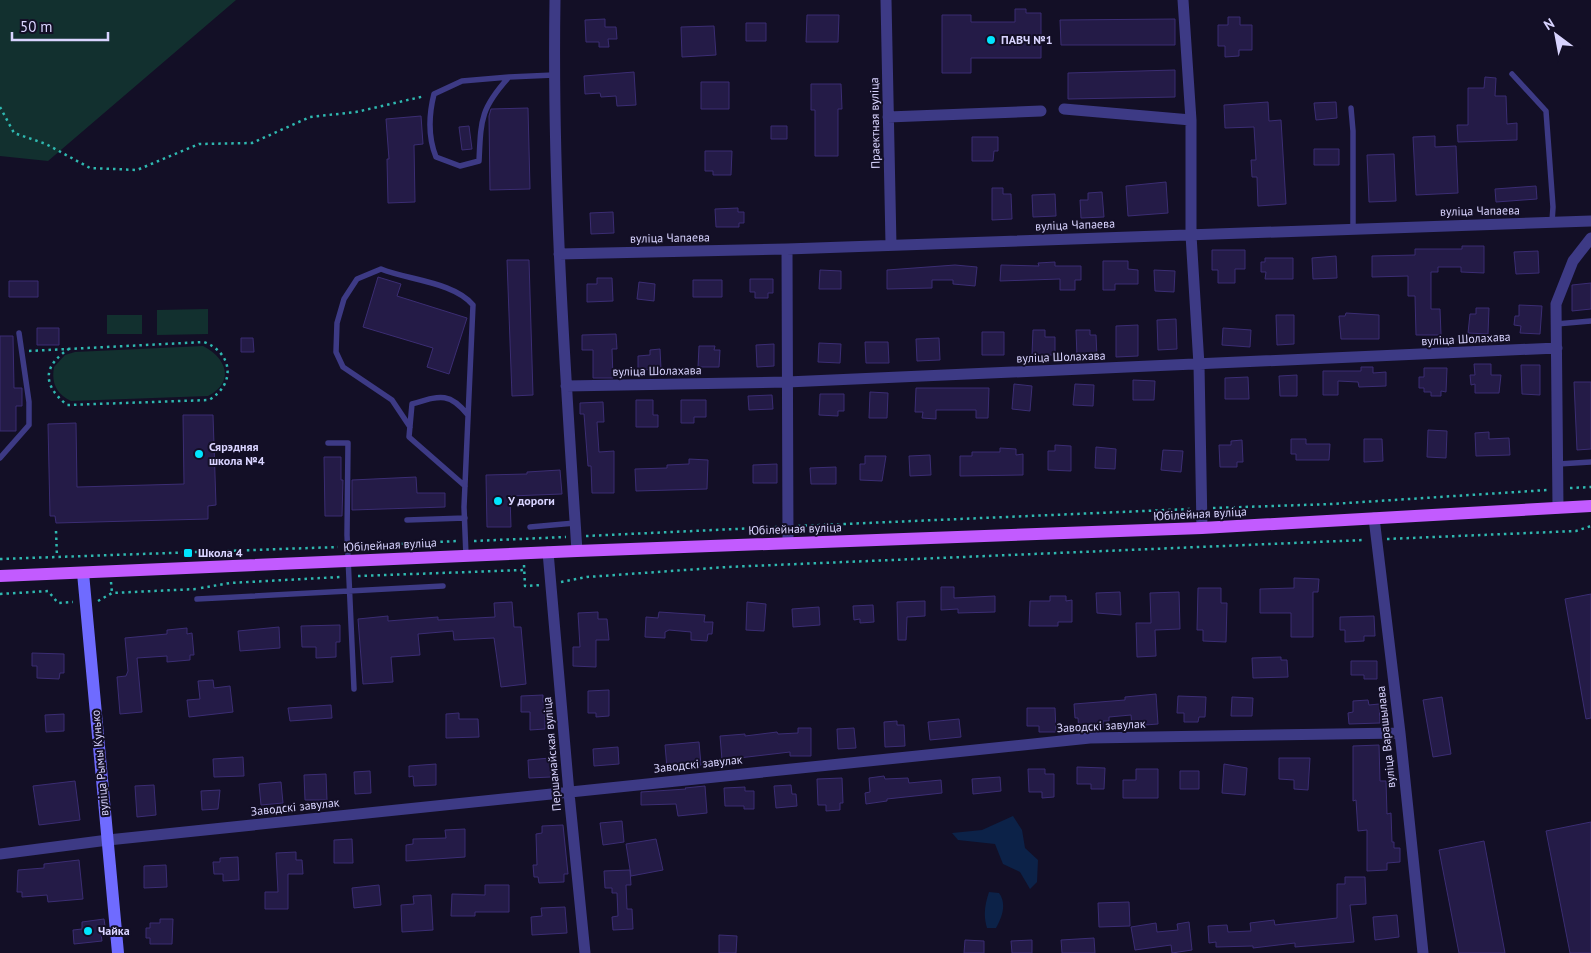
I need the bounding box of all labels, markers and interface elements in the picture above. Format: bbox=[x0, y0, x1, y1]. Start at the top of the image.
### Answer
scale bar bbox=[12, 10, 109, 42]
north arrow bbox=[1531, 10, 1581, 60]
text: N bbox=[1540, 14, 1558, 34]
text: 50 m bbox=[20, 17, 53, 36]
place label: ПАВЧ №1 bbox=[1001, 32, 1052, 47]
marker: ПАВЧ №1 bbox=[985, 34, 997, 46]
street label: Праектная вуліца bbox=[866, 77, 883, 169]
street label: вуліца Чапаева bbox=[1440, 202, 1520, 219]
street label: вуліца Чапаева bbox=[1035, 216, 1115, 233]
street label: вуліца Чапаева bbox=[630, 229, 710, 246]
street label: вуліца Шолахава bbox=[1421, 329, 1511, 348]
street label: вуліца Шолахава bbox=[1016, 347, 1106, 366]
street label: вуліца Шолахава bbox=[612, 362, 702, 379]
place label: Сярэдняя школа №4 bbox=[209, 439, 265, 468]
marker: Сярэдняя школа №4 bbox=[193, 448, 205, 460]
place label: У дороги bbox=[507, 493, 555, 508]
marker: У дороги bbox=[492, 495, 504, 507]
street label: Юбілейная вуліца bbox=[1153, 504, 1247, 523]
street label: Юбілейная вуліца bbox=[748, 519, 842, 538]
street label: Юбілейная вуліца bbox=[343, 535, 437, 554]
place label: Школа 4 bbox=[198, 545, 243, 560]
marker: Школа 4 bbox=[182, 547, 194, 559]
street label: вуліца Варашылава bbox=[1373, 685, 1398, 789]
street label: Першамайская вуліца bbox=[539, 696, 564, 812]
street label: вуліца Рымы Кунько bbox=[87, 709, 112, 817]
street label: Заводскі завулак bbox=[1056, 716, 1146, 735]
street label: Заводскі завулак bbox=[653, 751, 743, 776]
street label: Заводскі завулак bbox=[250, 794, 340, 819]
place label: Чайка bbox=[98, 923, 130, 938]
marker: Чайка bbox=[82, 925, 94, 937]

